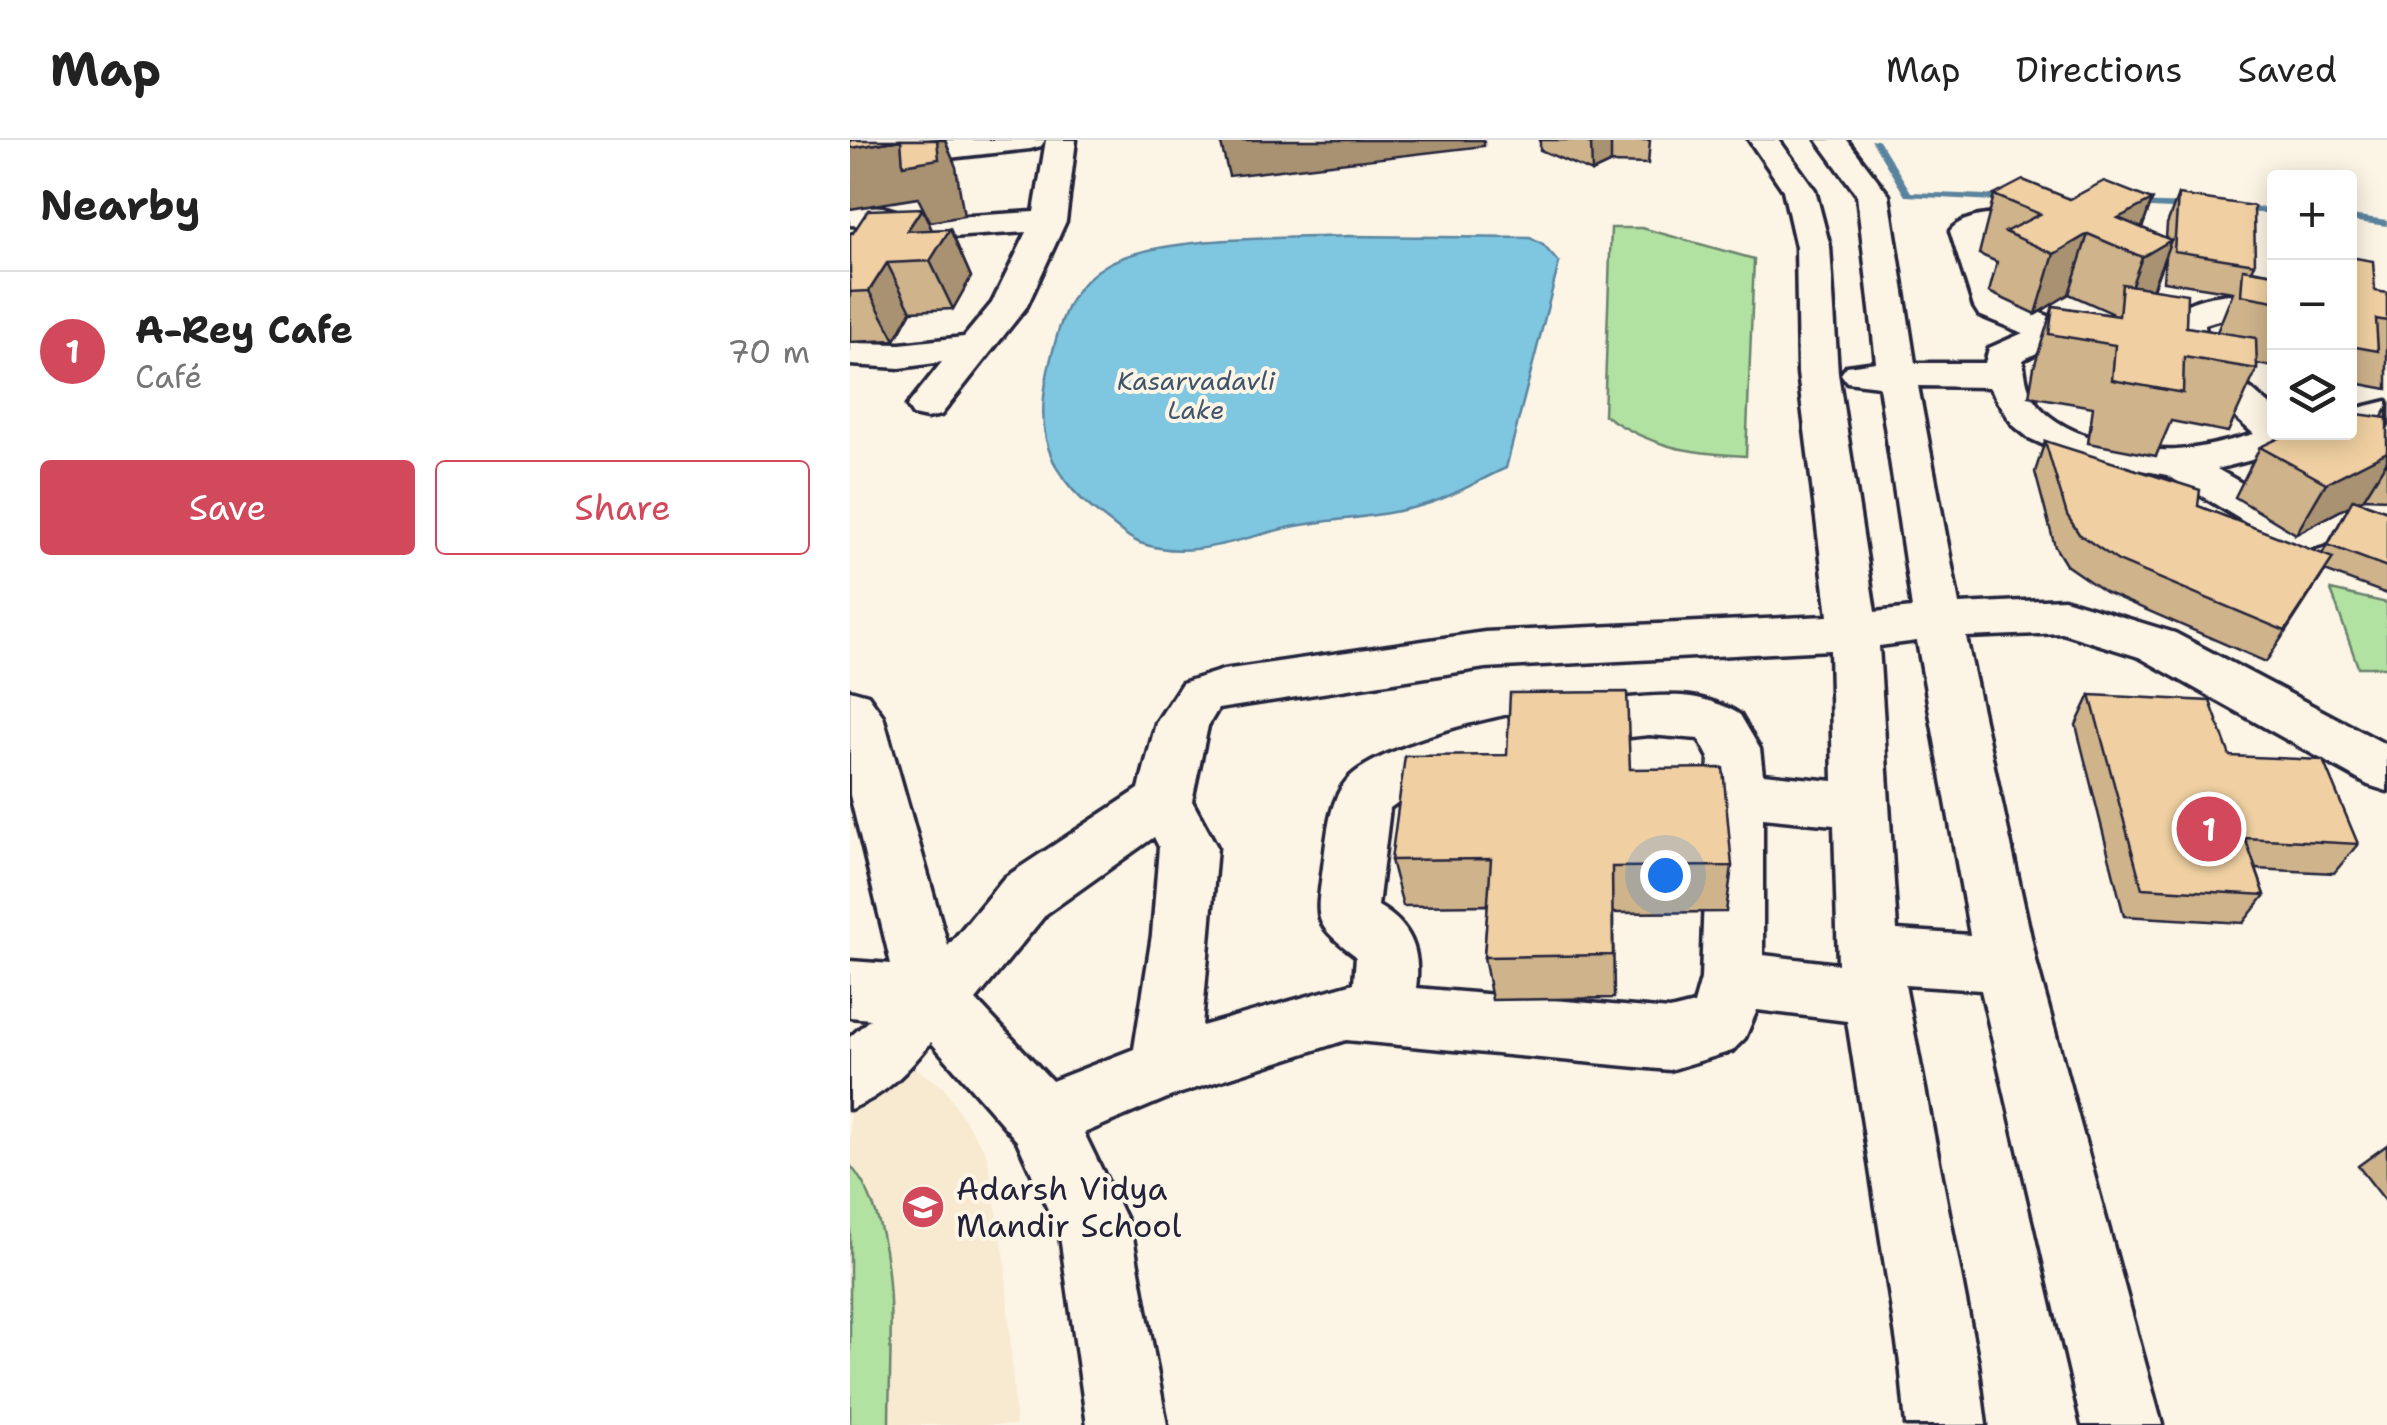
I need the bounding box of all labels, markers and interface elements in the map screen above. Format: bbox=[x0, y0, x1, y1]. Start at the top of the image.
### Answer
text: Map bbox=[50, 37, 161, 101]
text: Map bbox=[1886, 46, 1961, 93]
text: Directions bbox=[2016, 46, 2183, 93]
text: Saved bbox=[2238, 46, 2337, 93]
map controls bbox=[2267, 170, 2357, 440]
button: + bbox=[2267, 170, 2357, 260]
text: Nearby bbox=[40, 177, 200, 233]
button: − bbox=[2267, 260, 2357, 350]
text: A-Rey Cafe bbox=[135, 304, 353, 355]
text: 1 bbox=[65, 330, 80, 373]
text: 70 m bbox=[727, 330, 810, 373]
button: layers bbox=[2267, 350, 2357, 440]
text: Café bbox=[135, 355, 202, 398]
water label: Kasarvadavli Lake bbox=[1117, 364, 1276, 427]
button: Save bbox=[40, 460, 415, 555]
button: Share bbox=[435, 460, 810, 555]
pin: 1 bbox=[2176, 792, 2242, 866]
your location bbox=[1640, 850, 1691, 901]
place label: Adarsh Vidya Mandir School bbox=[956, 1167, 1182, 1247]
school or university icon: Adarsh Vidya Mandir School bbox=[900, 1184, 946, 1230]

